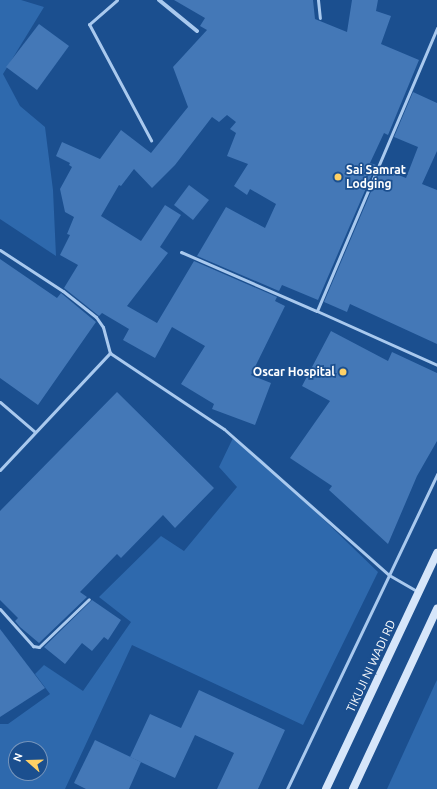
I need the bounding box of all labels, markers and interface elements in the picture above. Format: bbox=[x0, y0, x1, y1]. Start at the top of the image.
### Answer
place label: Sai Samrat Lodging bbox=[346, 163, 406, 191]
marker: Sai Samrat Lodging bbox=[333, 172, 343, 182]
place label: Oscar Hospital bbox=[253, 365, 335, 379]
marker: Oscar Hospital bbox=[338, 367, 348, 377]
street label: TIKUJI NI WADI RD bbox=[343, 617, 399, 715]
north arrow bbox=[8, 741, 48, 781]
text: N bbox=[11, 751, 25, 763]

